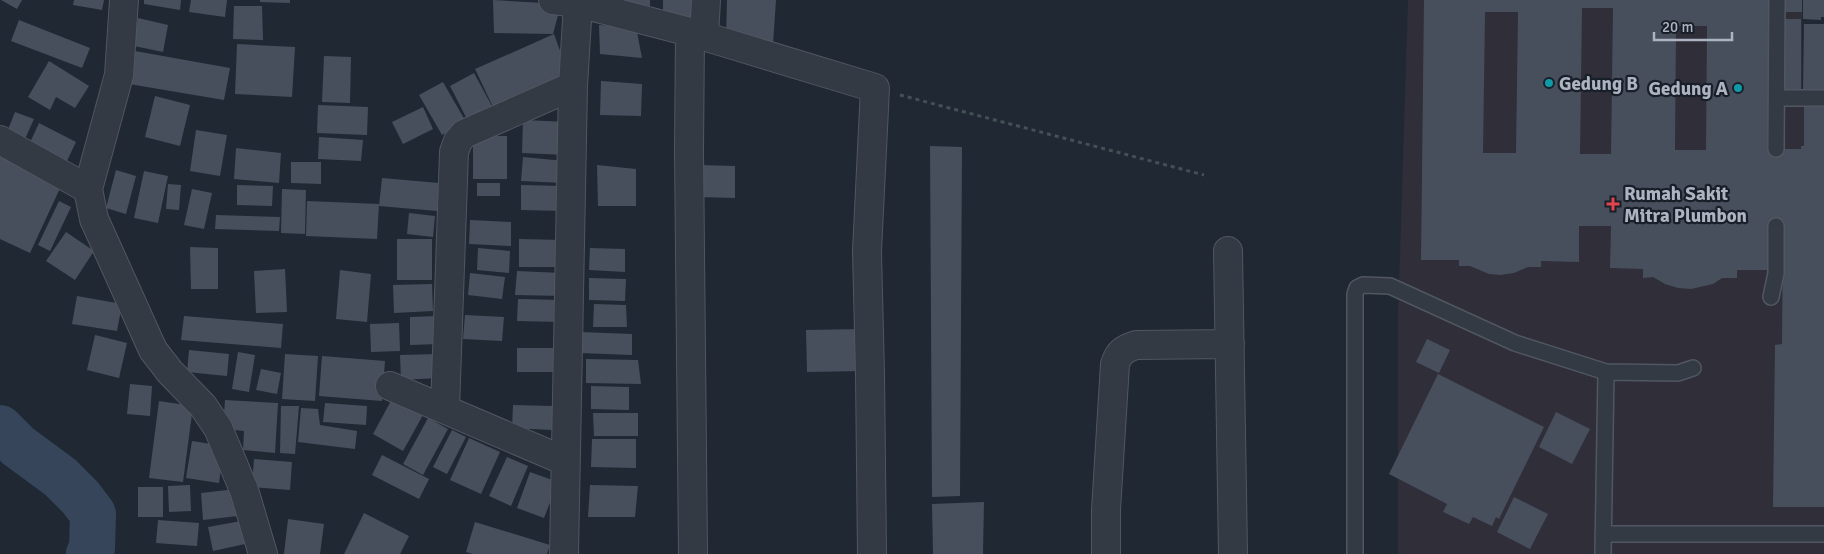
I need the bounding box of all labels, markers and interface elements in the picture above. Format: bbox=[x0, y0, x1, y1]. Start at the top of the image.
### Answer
scale bar bbox=[1654, 10, 1732, 42]
text: 20 m bbox=[1662, 18, 1693, 36]
place label: Gedung B bbox=[1559, 72, 1638, 96]
marker: Gedung B bbox=[1543, 77, 1555, 89]
place label: Gedung A bbox=[1649, 77, 1728, 101]
marker: Gedung A bbox=[1732, 82, 1744, 94]
place label: Rumah Sakit Mitra Plumbon bbox=[1624, 182, 1747, 228]
marker: Rumah Sakit Mitra Plumbon bbox=[1606, 197, 1620, 211]

